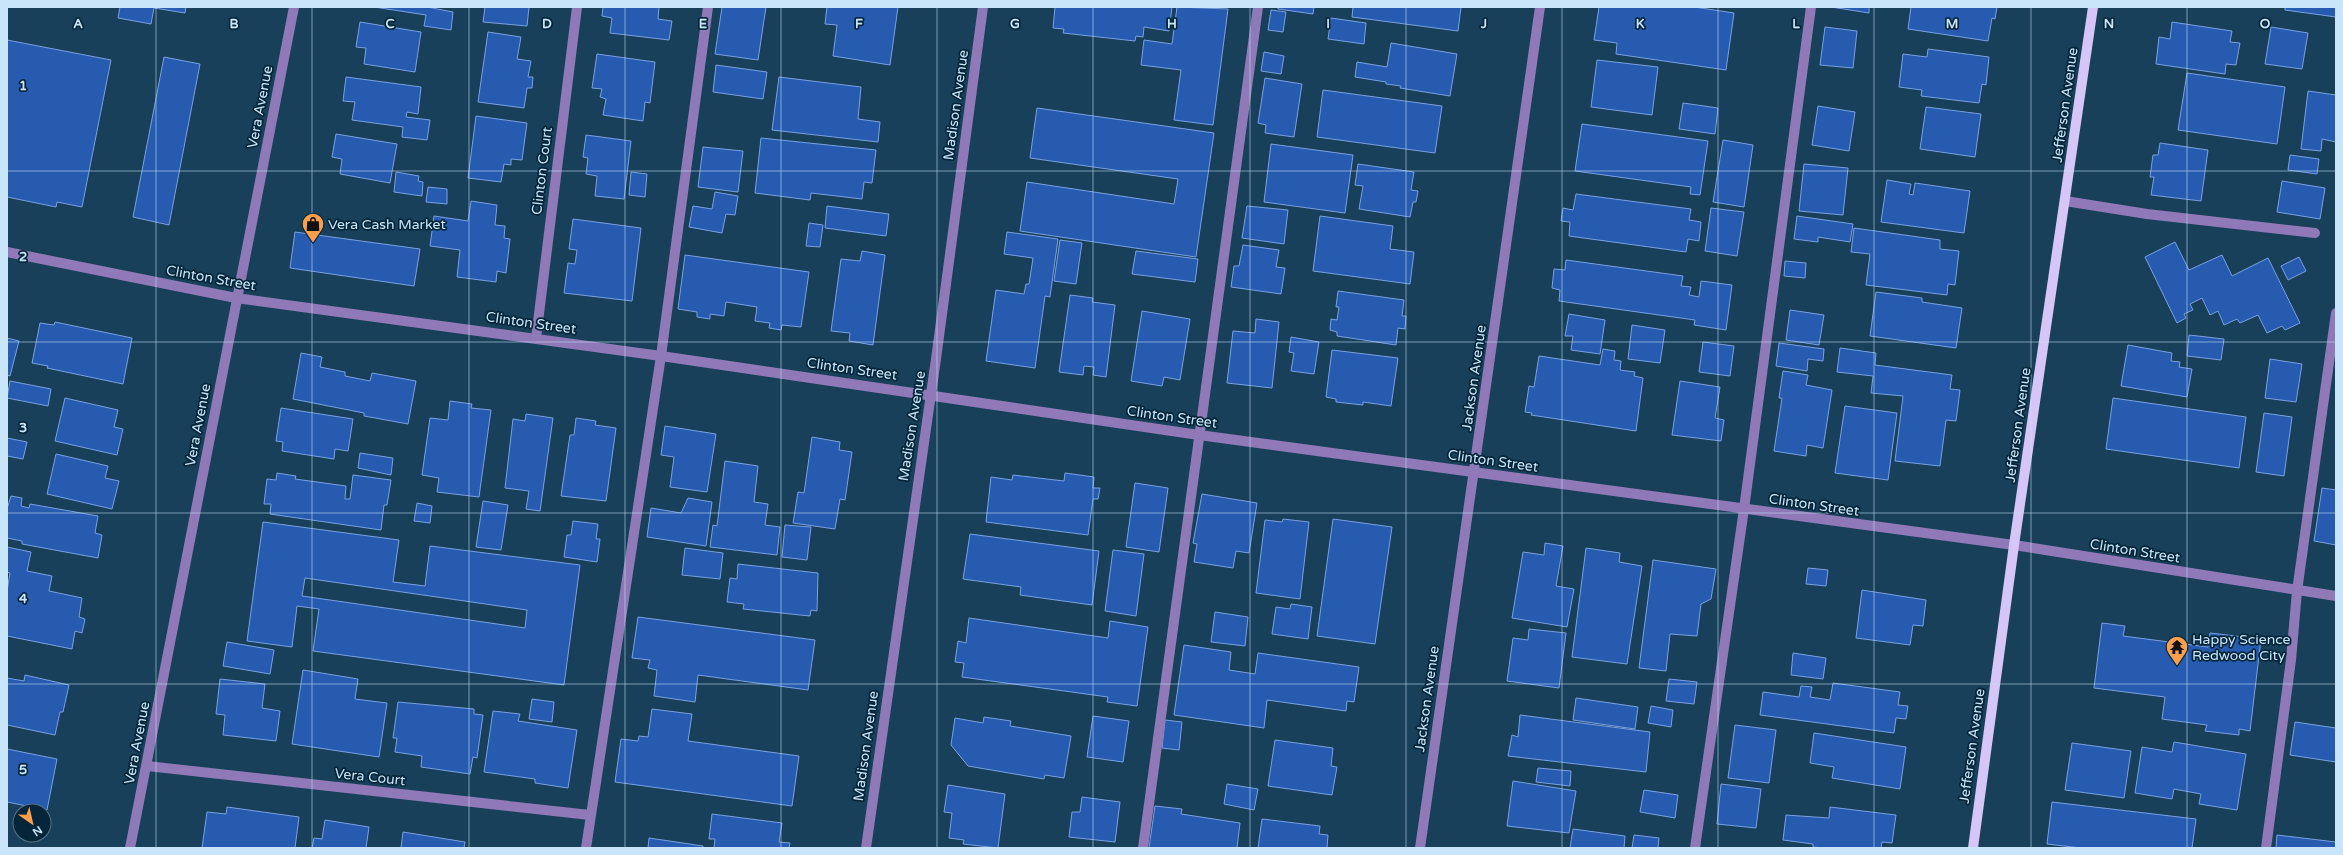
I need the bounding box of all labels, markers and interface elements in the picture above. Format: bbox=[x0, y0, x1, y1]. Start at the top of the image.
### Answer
text: A bbox=[73, 16, 83, 32]
text: B bbox=[229, 16, 239, 32]
text: C bbox=[385, 16, 395, 32]
text: D bbox=[542, 16, 552, 32]
text: E bbox=[699, 16, 707, 32]
text: F bbox=[855, 16, 863, 32]
text: G bbox=[1010, 16, 1020, 32]
text: H bbox=[1167, 16, 1177, 32]
text: I bbox=[1326, 16, 1330, 32]
text: J bbox=[1480, 16, 1487, 32]
text: K bbox=[1636, 16, 1645, 32]
text: L bbox=[1792, 16, 1800, 32]
text: M bbox=[1946, 16, 1958, 32]
text: N bbox=[2104, 16, 2114, 32]
text: O bbox=[2260, 16, 2271, 32]
street label: Jefferson Avenue bbox=[2049, 46, 2081, 163]
street label: Madison Avenue bbox=[940, 49, 972, 161]
street label: Vera Avenue bbox=[244, 64, 276, 150]
text: 1 bbox=[19, 78, 27, 94]
street label: Clinton Court bbox=[528, 126, 556, 216]
shop icon: Vera Cash Market bbox=[300, 211, 326, 244]
place label: Vera Cash Market bbox=[328, 216, 446, 233]
text: 2 bbox=[19, 249, 27, 265]
street label: Clinton Street bbox=[165, 262, 258, 294]
street label: Clinton Street bbox=[485, 308, 578, 338]
street label: Jackson Avenue bbox=[1458, 324, 1490, 432]
street label: Clinton Street bbox=[806, 354, 899, 384]
street label: Jefferson Avenue bbox=[2002, 366, 2034, 483]
street label: Madison Avenue bbox=[895, 370, 929, 482]
street label: Vera Avenue bbox=[182, 382, 214, 468]
street label: Clinton Street bbox=[1126, 402, 1219, 432]
text: 3 bbox=[19, 420, 27, 436]
street label: Clinton Street bbox=[1447, 446, 1540, 476]
street label: Clinton Street bbox=[1768, 490, 1861, 520]
street label: Clinton Street bbox=[2089, 535, 2182, 567]
text: 4 bbox=[19, 591, 28, 607]
place label: Happy Science Redwood City bbox=[2192, 631, 2291, 664]
temple icon: Happy Science Redwood City bbox=[2164, 634, 2190, 667]
street label: Jackson Avenue bbox=[1411, 645, 1443, 753]
street label: Jefferson Avenue bbox=[1956, 687, 1988, 804]
street label: Madison Avenue bbox=[850, 690, 882, 802]
street label: Vera Avenue bbox=[121, 700, 153, 786]
text: 5 bbox=[19, 762, 27, 778]
street label: Vera Court bbox=[334, 765, 407, 789]
north arrow bbox=[12, 803, 52, 843]
text: N bbox=[30, 823, 45, 839]

